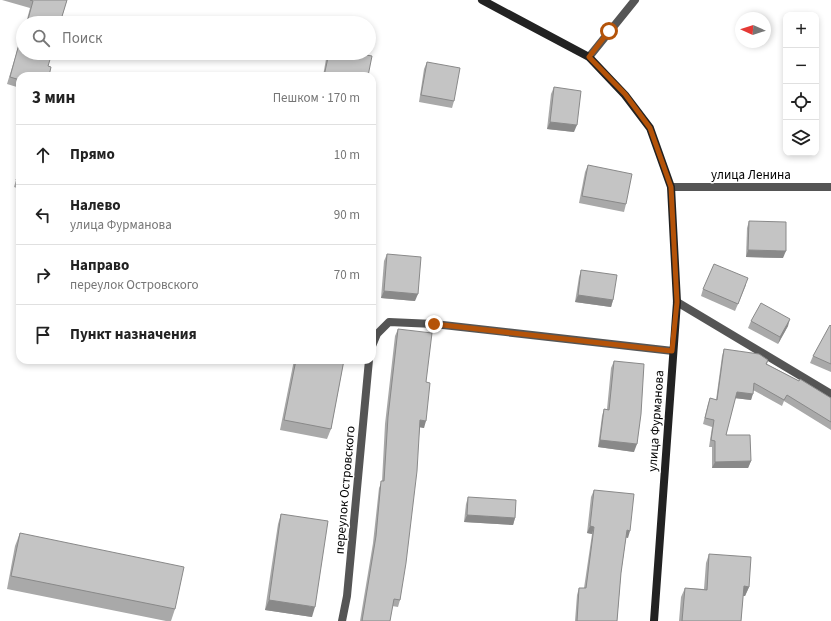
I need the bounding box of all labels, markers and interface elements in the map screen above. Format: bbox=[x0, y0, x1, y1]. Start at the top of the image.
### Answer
north arrow bbox=[735, 12, 771, 48]
map controls bbox=[783, 12, 819, 156]
button: + bbox=[783, 12, 819, 48]
search box bbox=[16, 16, 376, 60]
route start bbox=[600, 22, 618, 40]
icon: search bbox=[30, 27, 52, 49]
text: Поиск bbox=[62, 28, 103, 49]
button: − bbox=[783, 48, 819, 84]
button: locate bbox=[783, 84, 819, 120]
text: 3 мин bbox=[32, 86, 75, 110]
text: Пешком · 170 m bbox=[273, 89, 360, 107]
button: layers bbox=[783, 120, 819, 156]
icon: ahead bbox=[32, 144, 54, 166]
text: Прямо bbox=[70, 144, 115, 165]
text: 10 m bbox=[334, 146, 360, 164]
street label: улица Ленина bbox=[711, 166, 791, 184]
text: Налево bbox=[70, 195, 121, 216]
icon: left bbox=[32, 204, 54, 226]
text: 90 m bbox=[334, 206, 360, 224]
text: улица Фурманова bbox=[70, 216, 172, 234]
text: Направо bbox=[70, 255, 129, 276]
icon: right bbox=[32, 264, 54, 286]
text: 70 m bbox=[334, 266, 360, 284]
text: переулок Островского bbox=[70, 276, 199, 294]
route end bbox=[425, 315, 443, 333]
icon: arrive bbox=[32, 324, 54, 346]
text: Пункт назначения bbox=[70, 324, 197, 345]
street label: улица Фурманова bbox=[643, 370, 669, 472]
street label: переулок Островского bbox=[330, 425, 360, 555]

